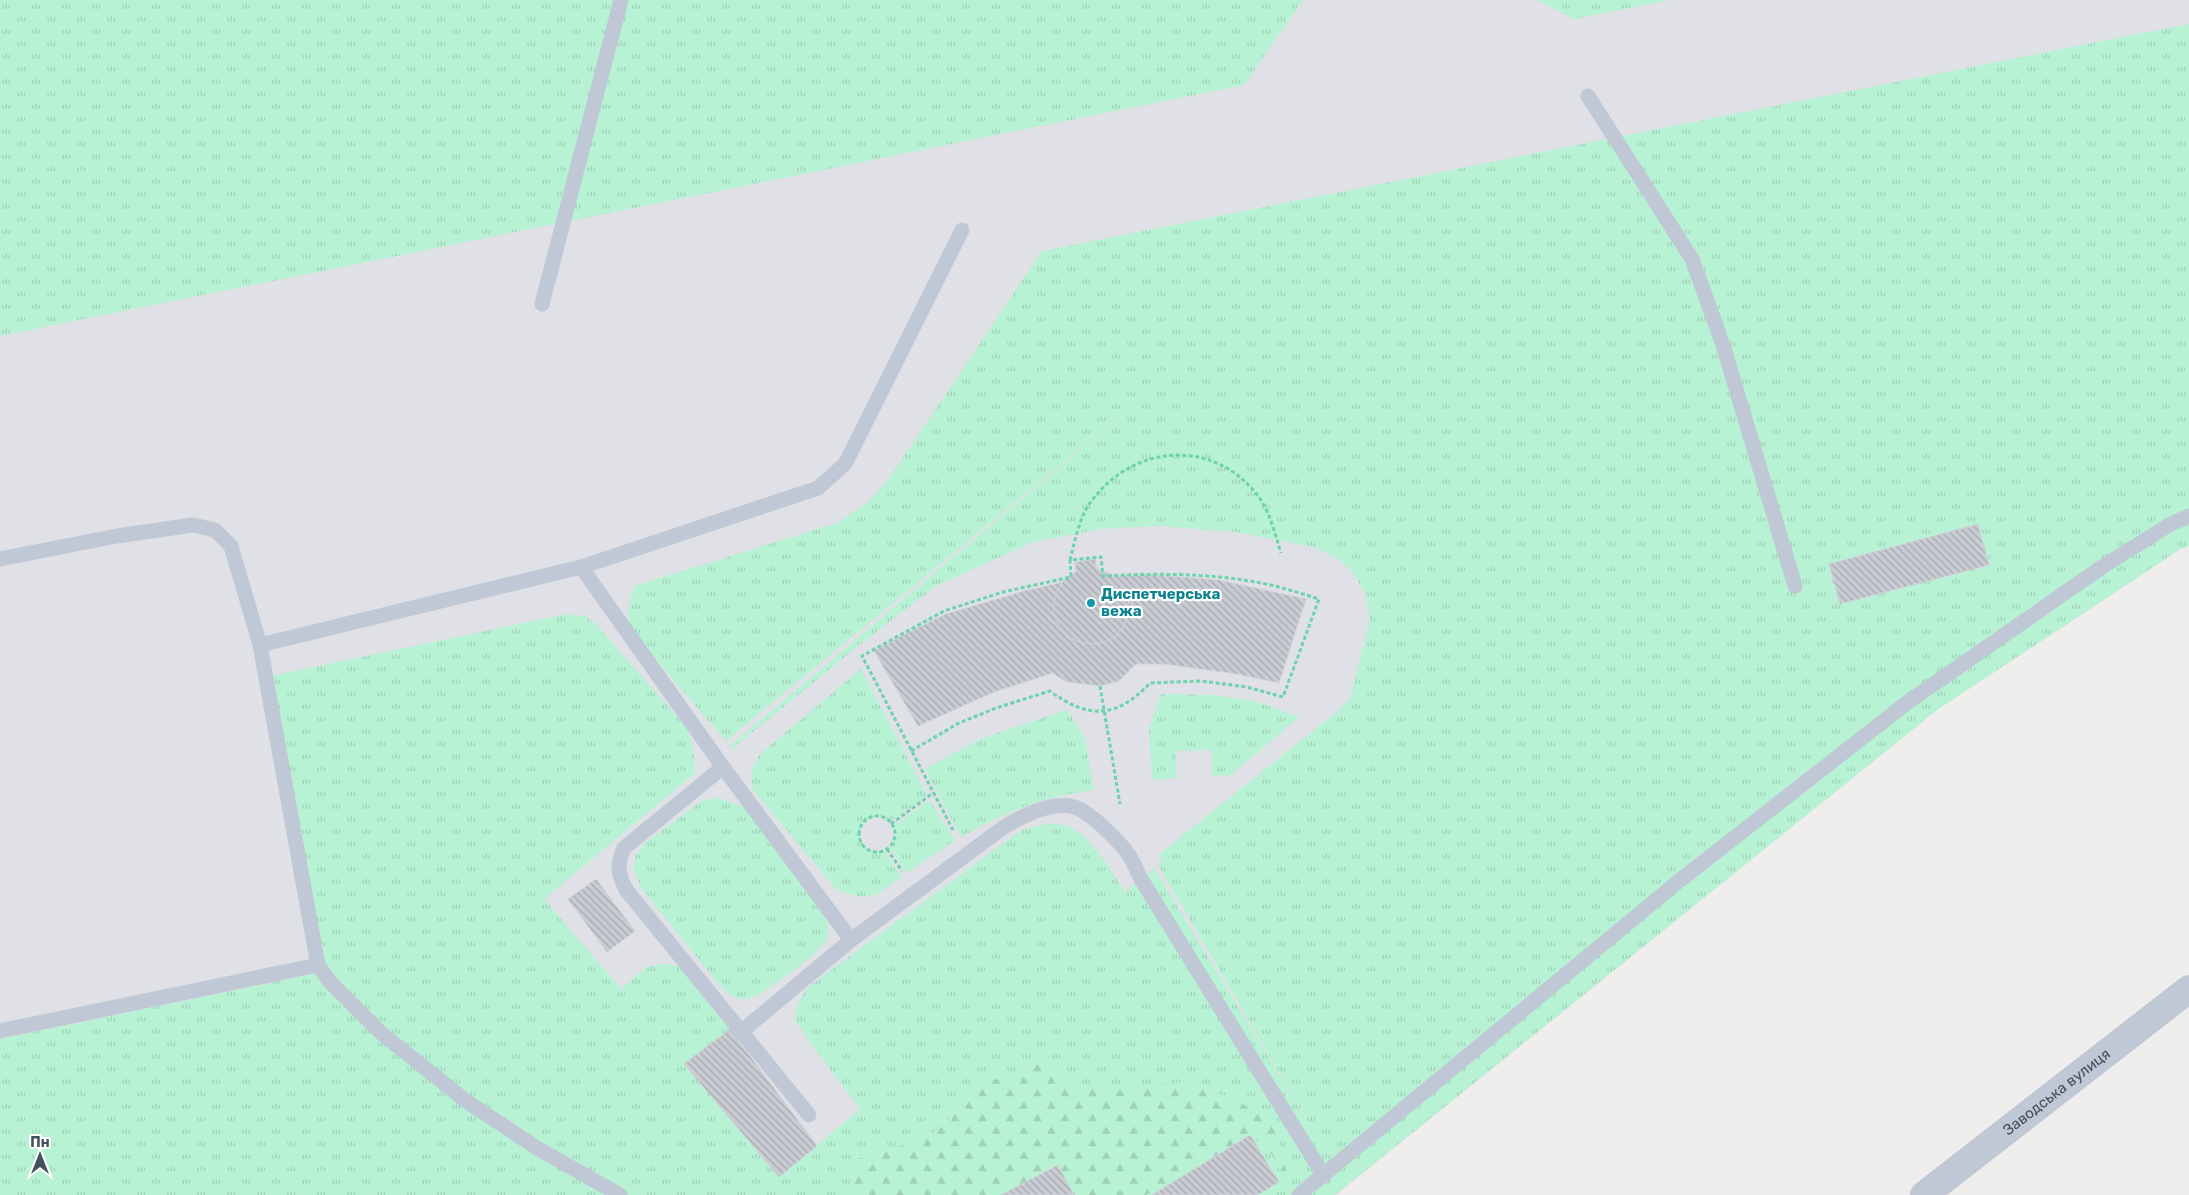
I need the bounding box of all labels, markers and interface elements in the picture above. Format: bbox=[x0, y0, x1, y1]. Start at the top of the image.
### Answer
place label: Диспетчерська вежа bbox=[1101, 585, 1221, 620]
marker: Диспетчерська вежа bbox=[1085, 597, 1097, 609]
street label: Заводська вулиця bbox=[1999, 1045, 2114, 1139]
north arrow bbox=[15, 1130, 65, 1180]
text: Пн bbox=[30, 1134, 50, 1151]

